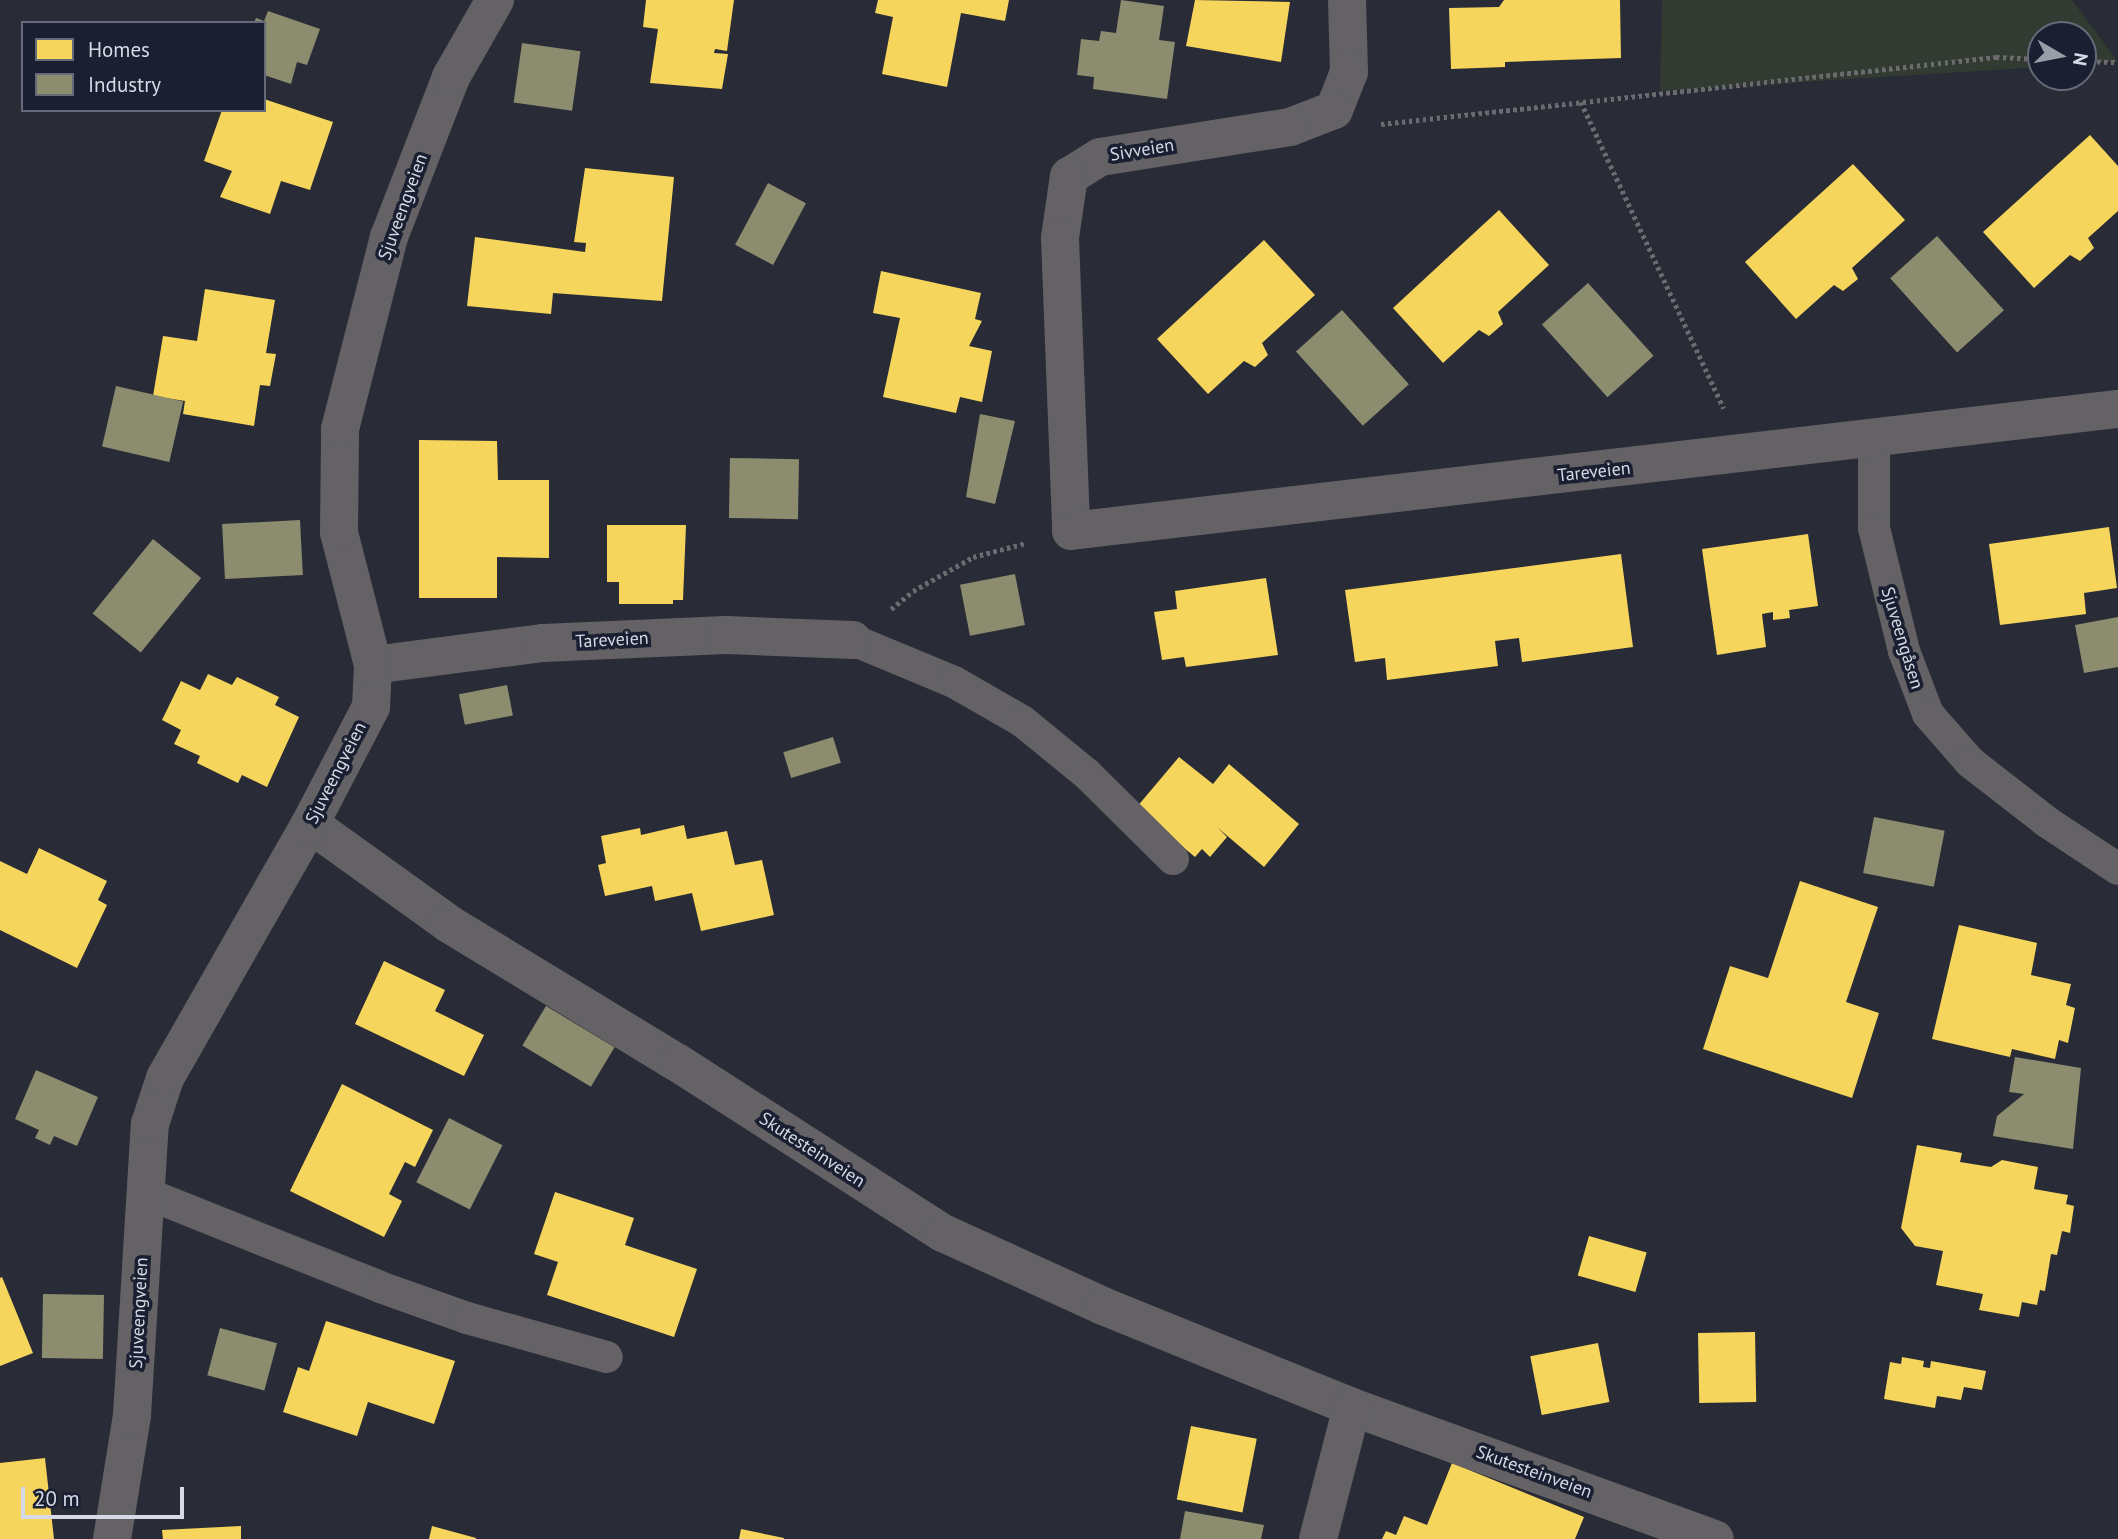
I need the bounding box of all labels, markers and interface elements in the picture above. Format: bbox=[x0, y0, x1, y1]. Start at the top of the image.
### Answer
legend bbox=[21, 21, 266, 112]
north arrow bbox=[2027, 21, 2097, 91]
text: Homes bbox=[88, 36, 150, 63]
text: N bbox=[2068, 51, 2094, 68]
text: Industry bbox=[88, 71, 161, 98]
street label: Sivveien bbox=[1108, 134, 1176, 166]
street label: Sjuveengveien bbox=[374, 151, 432, 263]
street label: Tareveien bbox=[1556, 457, 1632, 487]
street label: Sjuveengåsen bbox=[1876, 584, 1928, 692]
street label: Tareveien bbox=[575, 627, 649, 653]
street label: Sjuveengveien bbox=[301, 718, 371, 828]
street label: Skutesteinveien bbox=[755, 1108, 869, 1192]
street label: Sjuveengveien bbox=[125, 1257, 153, 1369]
street label: Skutesteinveien bbox=[1473, 1441, 1595, 1503]
scale bar bbox=[24, 1472, 187, 1516]
text: 20 m bbox=[34, 1485, 80, 1512]

